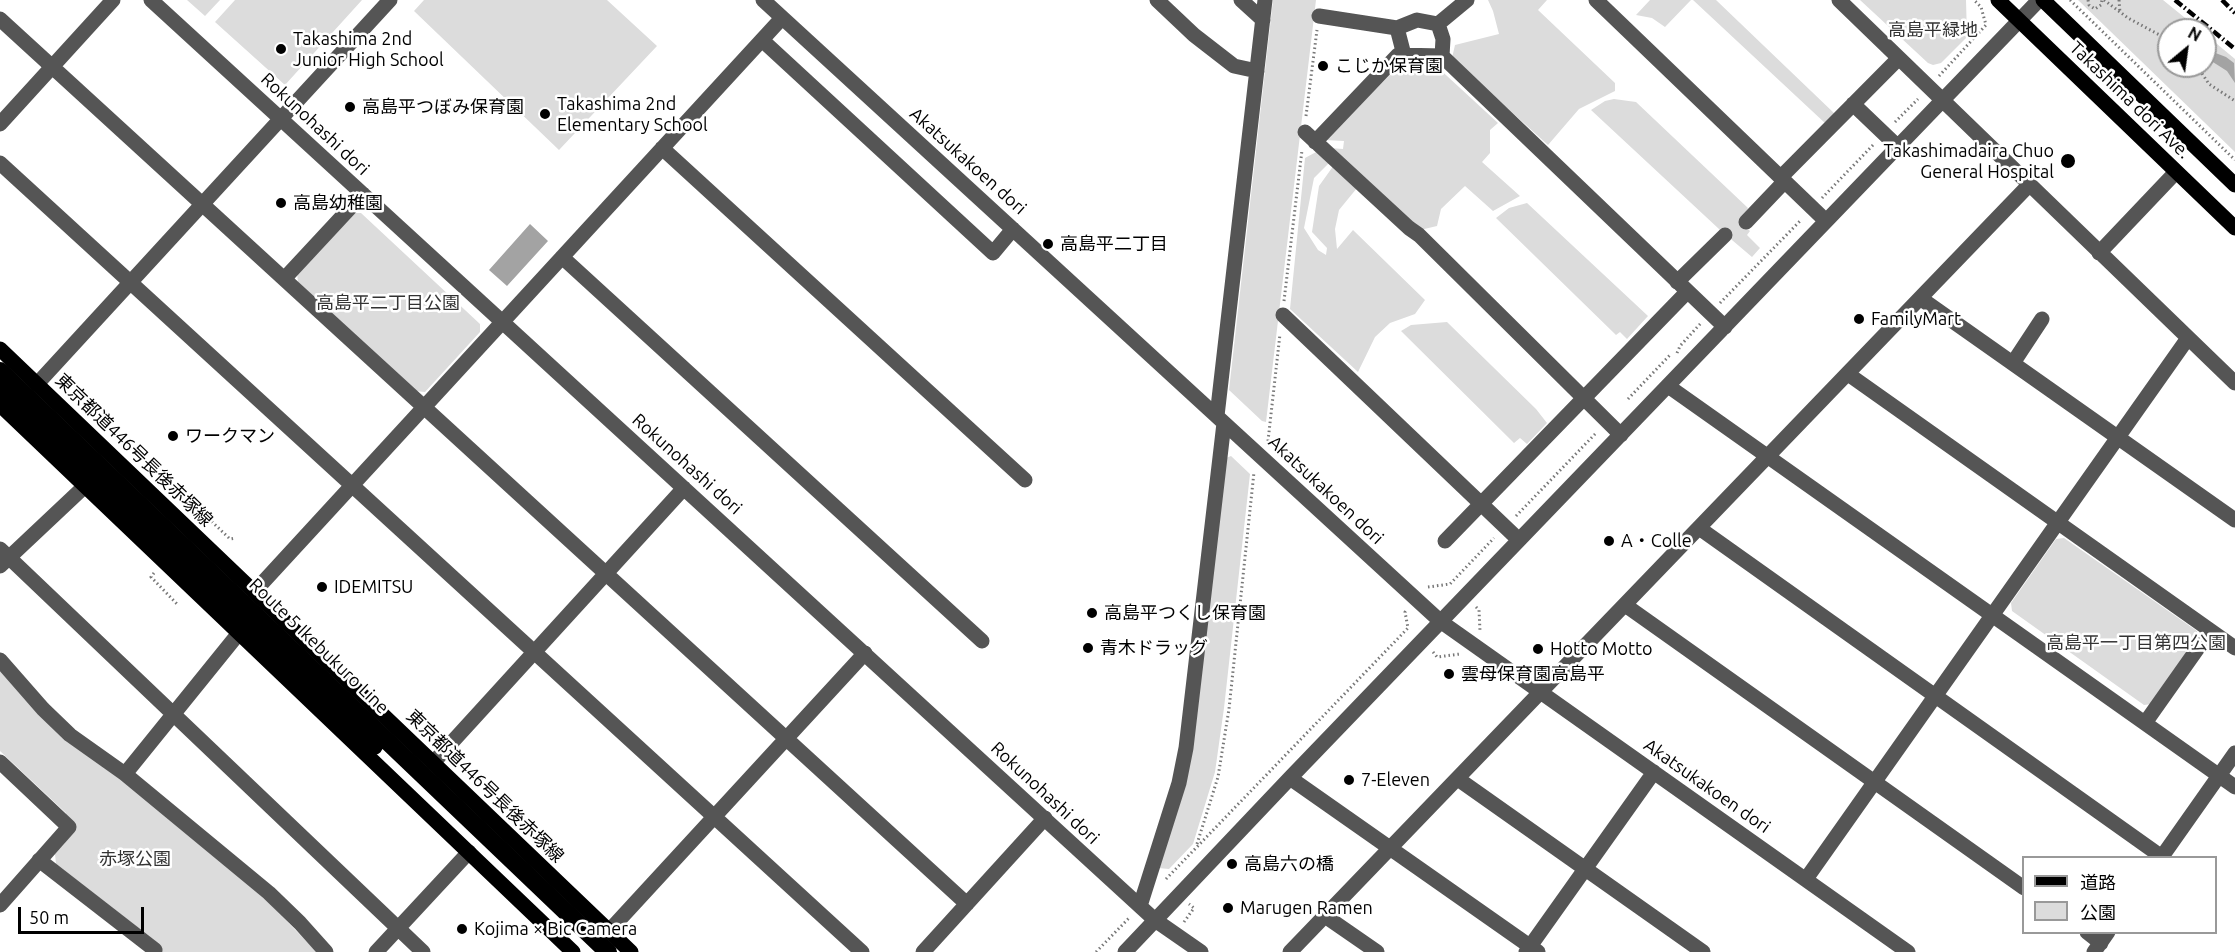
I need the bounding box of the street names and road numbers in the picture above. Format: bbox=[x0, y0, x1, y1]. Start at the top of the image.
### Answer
street label: Takashima dori Ave. bbox=[2065, 37, 2195, 163]
street label: Rokunohashi dori bbox=[256, 68, 374, 180]
street label: Akatsukakoen dori bbox=[905, 103, 1031, 219]
street label: 東京都道446号長後赤塚線 bbox=[51, 369, 217, 531]
street label: Rokunohashi dori bbox=[628, 409, 746, 519]
street label: Akatsukakoen dori bbox=[1264, 431, 1388, 549]
street label: Route 5 Ikebukuro Line bbox=[245, 574, 393, 718]
street label: 東京都道446号長後赤塚線 bbox=[402, 705, 568, 867]
street label: Akatsukakoen dori bbox=[1640, 734, 1774, 838]
street label: Rokunohashi dori bbox=[986, 737, 1104, 849]

